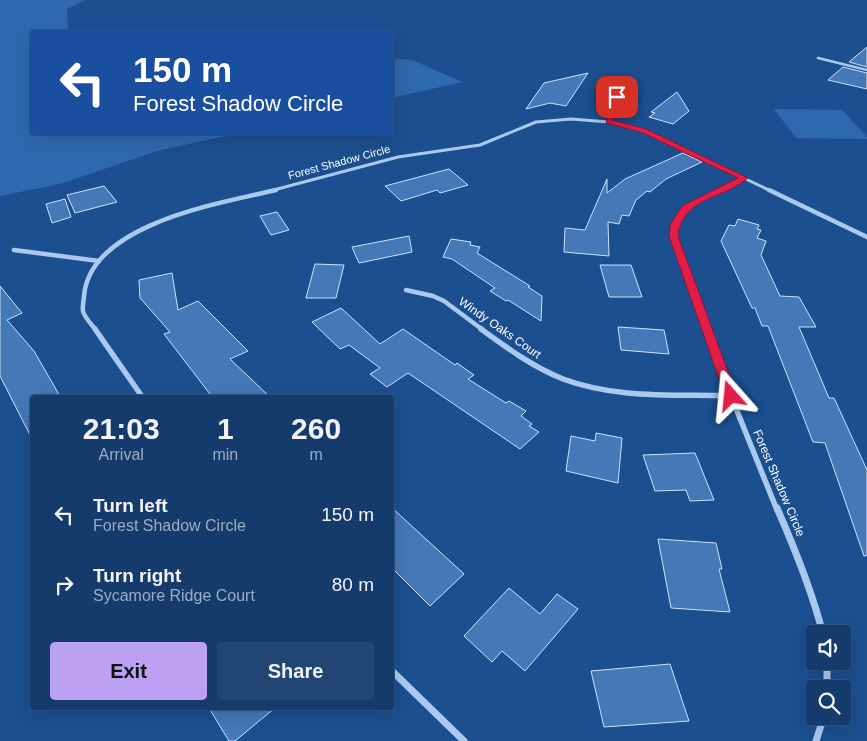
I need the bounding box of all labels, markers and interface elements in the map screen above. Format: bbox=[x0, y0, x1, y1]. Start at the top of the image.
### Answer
icon: left bbox=[50, 50, 115, 115]
text: 150 m bbox=[133, 50, 232, 89]
pin bbox=[596, 76, 638, 118]
icon: arrive bbox=[603, 83, 631, 111]
text: Forest Shadow Circle bbox=[133, 91, 343, 116]
street label: Forest Shadow Circle bbox=[287, 143, 391, 181]
street label: Windy Oaks Court bbox=[456, 294, 544, 362]
position arrow bbox=[704, 369, 756, 421]
text: 21:03 bbox=[83, 412, 160, 445]
text: 1 bbox=[217, 412, 234, 445]
text: 260 bbox=[291, 412, 341, 445]
street label: Forest Shadow Circle bbox=[750, 427, 808, 539]
text: Arrival bbox=[99, 446, 144, 463]
text: min bbox=[212, 446, 238, 463]
text: m bbox=[309, 446, 323, 463]
text: Turn left bbox=[93, 495, 168, 516]
icon: left bbox=[50, 501, 78, 529]
text: 150 m bbox=[321, 504, 374, 525]
text: Forest Shadow Circle bbox=[93, 517, 246, 534]
text: Turn right bbox=[93, 565, 181, 586]
icon: right bbox=[50, 571, 78, 599]
text: 80 m bbox=[332, 574, 374, 595]
text: Sycamore Ridge Court bbox=[93, 587, 255, 604]
map controls bbox=[806, 625, 851, 725]
button: sound bbox=[806, 625, 851, 670]
button: Exit bbox=[50, 642, 207, 700]
button: Share bbox=[217, 642, 374, 700]
button: search bbox=[806, 680, 851, 725]

